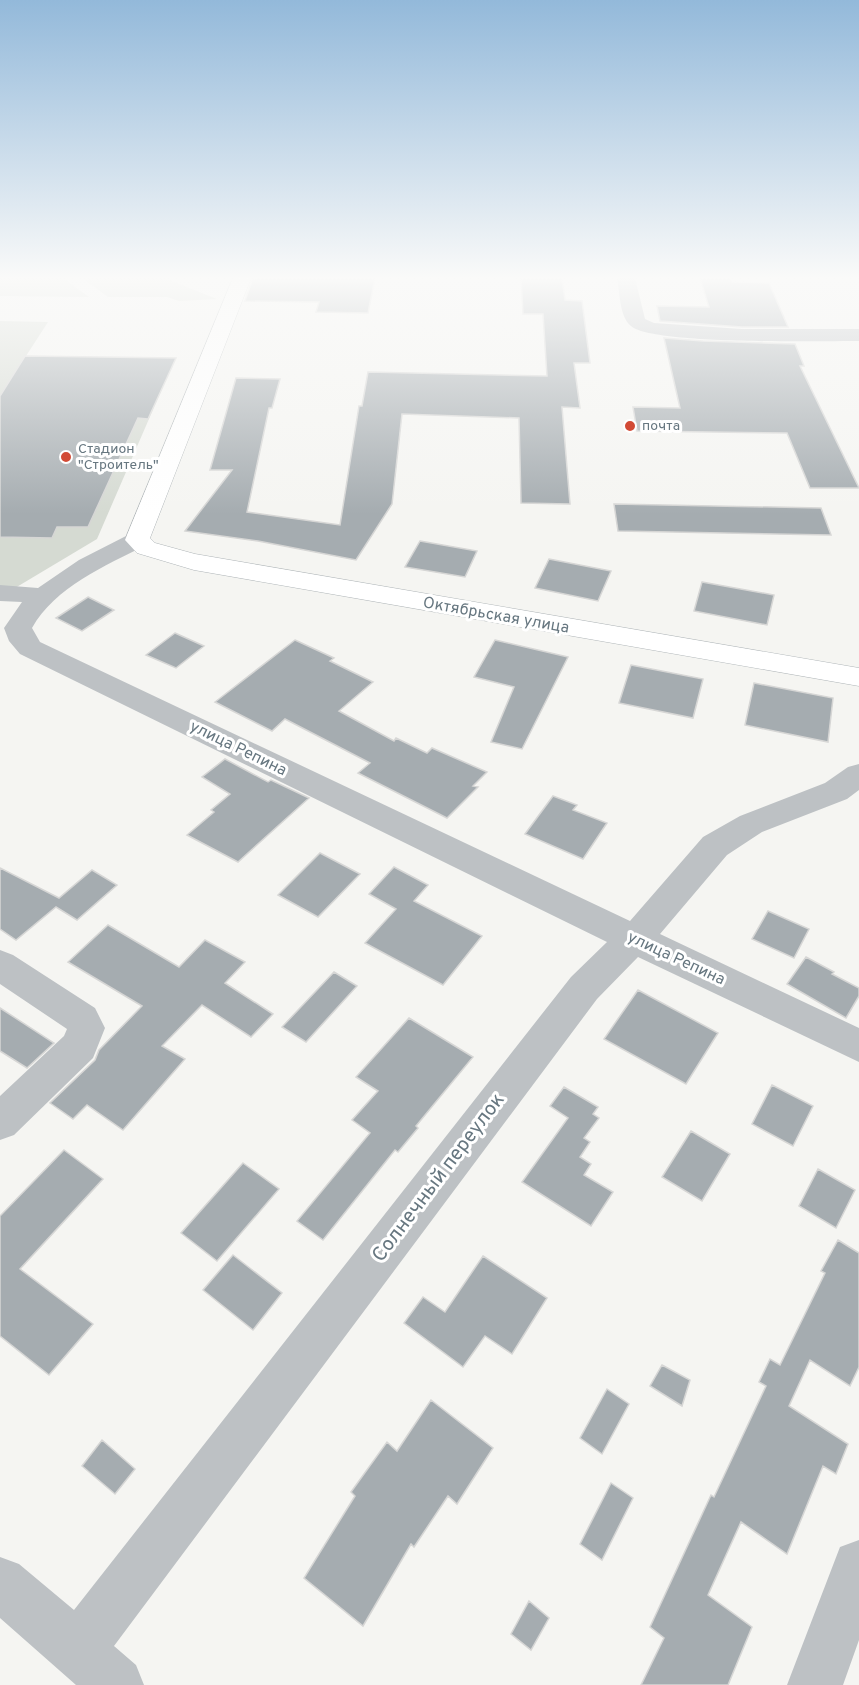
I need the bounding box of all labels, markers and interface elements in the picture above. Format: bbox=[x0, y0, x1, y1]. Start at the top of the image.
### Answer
place label: почта bbox=[642, 418, 680, 435]
marker: почта bbox=[623, 419, 637, 433]
place label: Стадион "Строитель" bbox=[78, 441, 159, 474]
marker: Стадион "Строитель" bbox=[59, 450, 73, 464]
street label: Октябрьская улица bbox=[421, 593, 571, 639]
street label: улица Репина bbox=[186, 717, 290, 781]
street label: улица Репина bbox=[624, 928, 728, 990]
street label: Солнечный переулок bbox=[367, 1088, 511, 1268]

